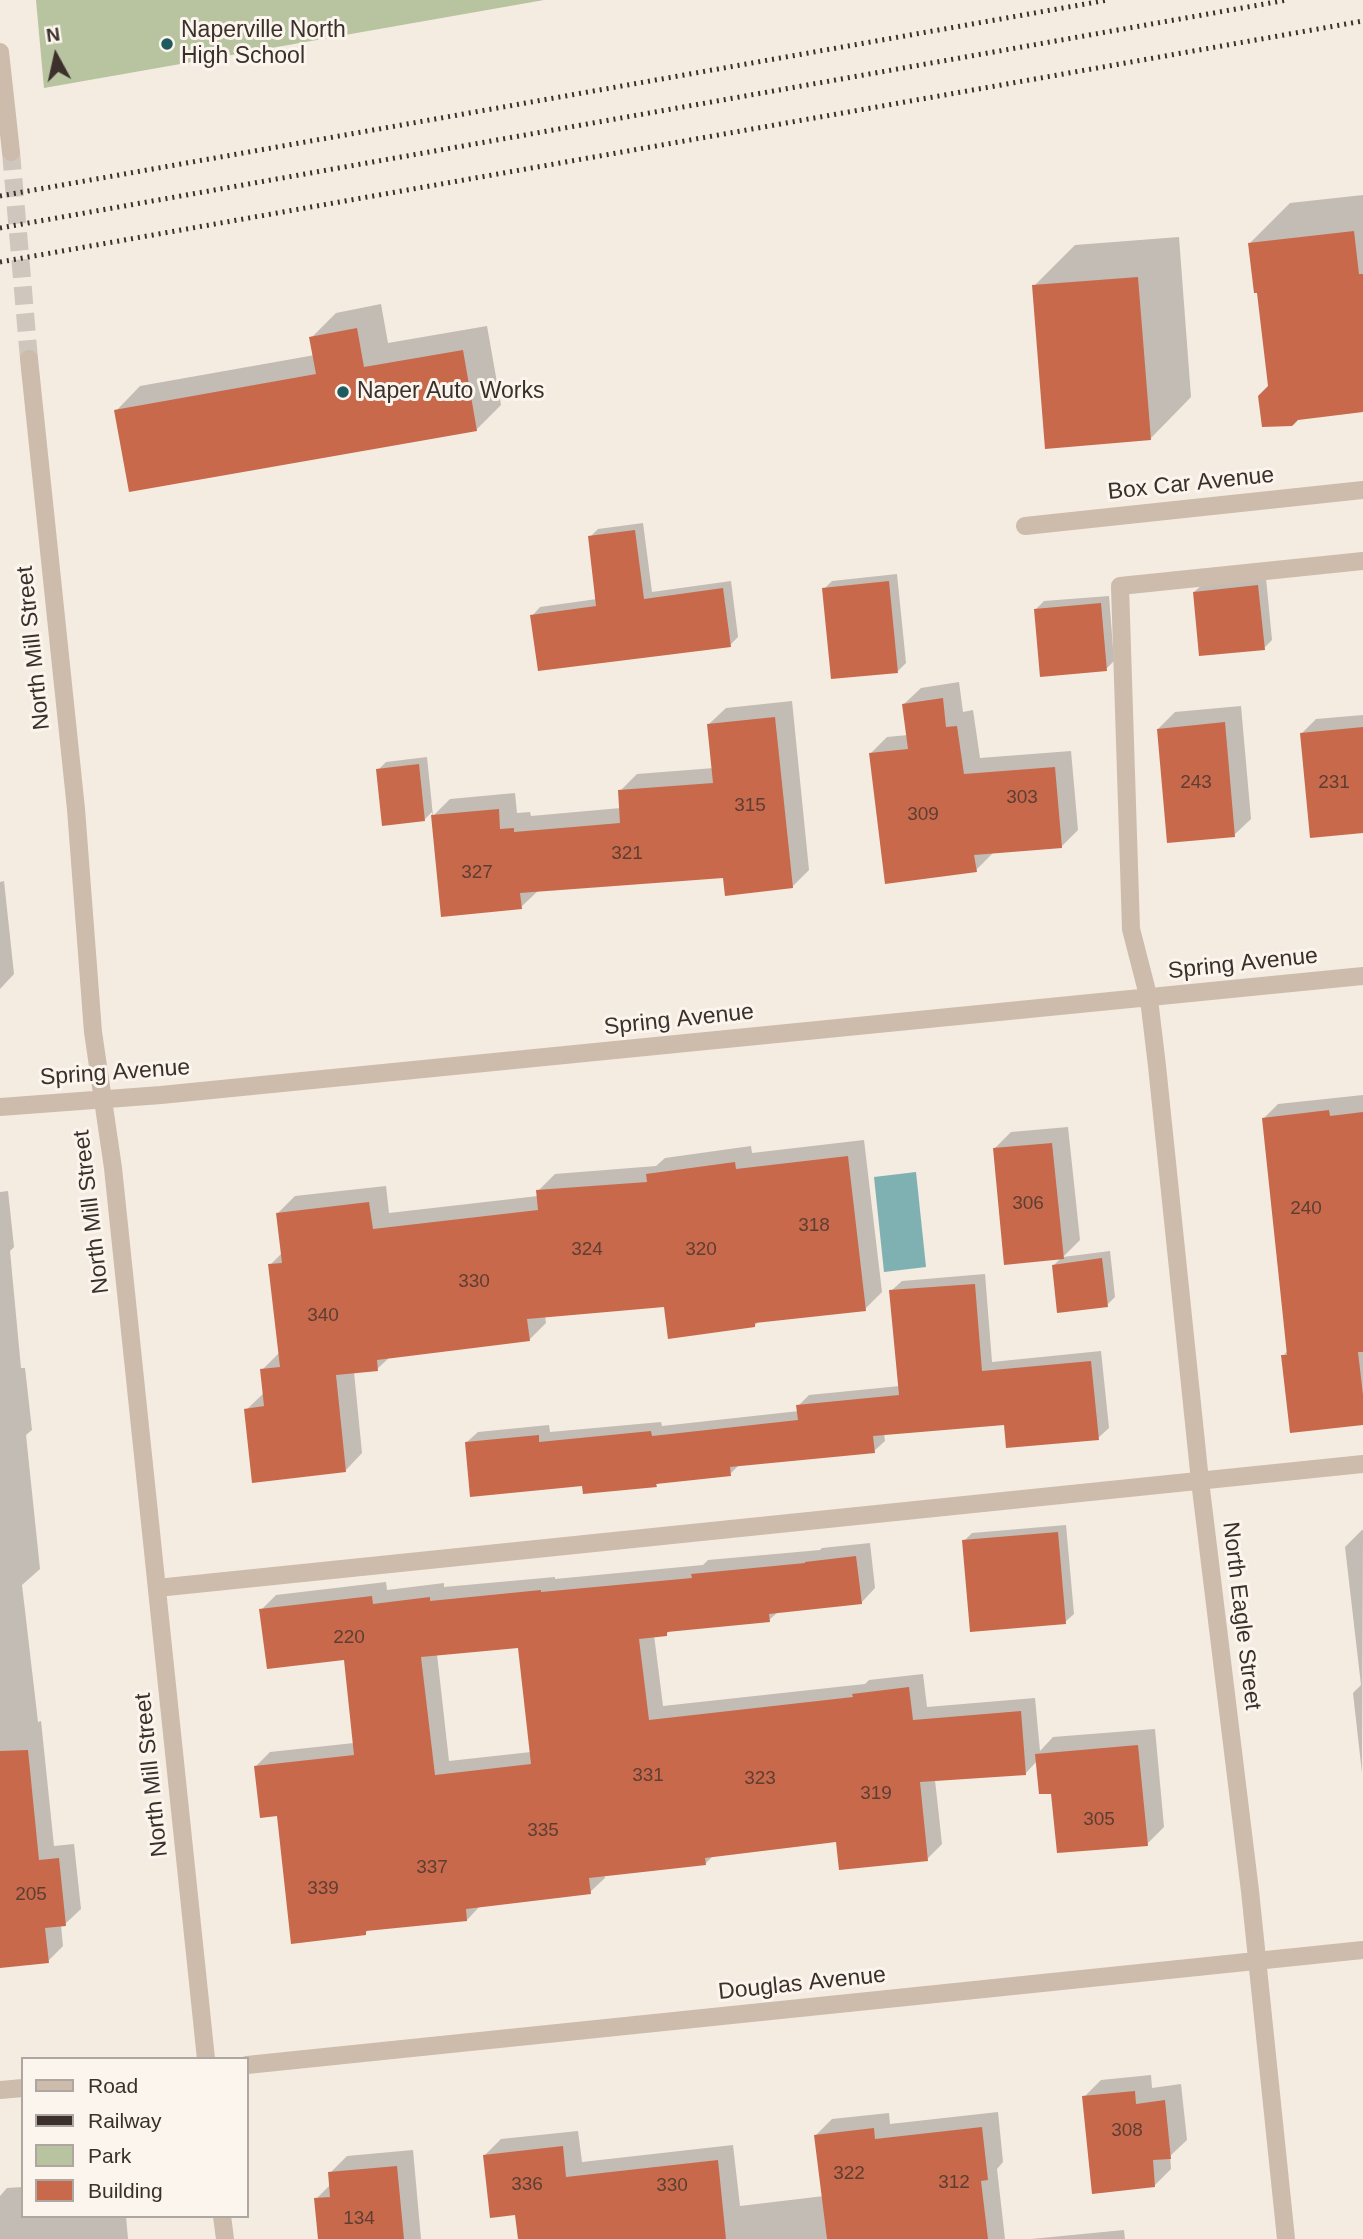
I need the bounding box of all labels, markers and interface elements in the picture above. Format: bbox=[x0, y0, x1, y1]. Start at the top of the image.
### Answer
place label: Naperville North High School bbox=[181, 17, 346, 71]
north arrow bbox=[21, 21, 91, 91]
text: N bbox=[45, 23, 61, 46]
marker: Naperville North High School bbox=[159, 36, 175, 52]
place label: Naper Auto Works bbox=[357, 378, 544, 406]
marker: Naper Auto Works bbox=[335, 384, 351, 400]
street label: Box Car Avenue bbox=[1106, 462, 1276, 506]
street label: North Mill Street bbox=[12, 565, 56, 731]
house number: 243 bbox=[1180, 772, 1212, 794]
house number: 231 bbox=[1318, 772, 1350, 794]
house number: 303 bbox=[1006, 787, 1038, 809]
house number: 315 bbox=[734, 795, 766, 817]
house number: 309 bbox=[907, 804, 939, 826]
house number: 321 bbox=[611, 843, 643, 865]
house number: 327 bbox=[461, 862, 493, 884]
street label: Spring Avenue bbox=[1167, 942, 1319, 986]
street label: Spring Avenue bbox=[603, 998, 755, 1042]
street label: Spring Avenue bbox=[39, 1054, 191, 1092]
street label: North Mill Street bbox=[68, 1128, 116, 1296]
house number: 306 bbox=[1012, 1193, 1044, 1215]
house number: 240 bbox=[1290, 1198, 1322, 1220]
house number: 318 bbox=[798, 1215, 830, 1237]
house number: 324 bbox=[571, 1239, 603, 1261]
house number: 320 bbox=[685, 1239, 717, 1261]
house number: 330 bbox=[458, 1271, 490, 1293]
house number: 340 bbox=[307, 1305, 339, 1327]
street label: North Eagle Street bbox=[1216, 1520, 1266, 1712]
house number: 220 bbox=[333, 1627, 365, 1649]
street label: North Mill Street bbox=[130, 1692, 174, 1858]
house number: 331 bbox=[632, 1765, 664, 1787]
house number: 323 bbox=[744, 1768, 776, 1790]
house number: 319 bbox=[860, 1783, 892, 1805]
house number: 305 bbox=[1083, 1809, 1115, 1831]
house number: 335 bbox=[527, 1820, 559, 1842]
house number: 337 bbox=[416, 1857, 448, 1879]
house number: 339 bbox=[307, 1878, 339, 1900]
house number: 205 bbox=[15, 1884, 47, 1906]
street label: Douglas Avenue bbox=[717, 1961, 887, 2007]
legend bbox=[21, 2057, 248, 2218]
text: Road bbox=[88, 2074, 138, 2097]
text: Railway bbox=[88, 2109, 162, 2132]
house number: 308 bbox=[1111, 2120, 1143, 2142]
text: Park bbox=[88, 2144, 131, 2167]
house number: 322 bbox=[833, 2163, 865, 2185]
house number: 312 bbox=[938, 2172, 970, 2194]
house number: 336 bbox=[511, 2174, 543, 2196]
house number: 330 bbox=[656, 2175, 688, 2197]
text: Building bbox=[88, 2179, 163, 2202]
house number: 134 bbox=[343, 2208, 375, 2230]

